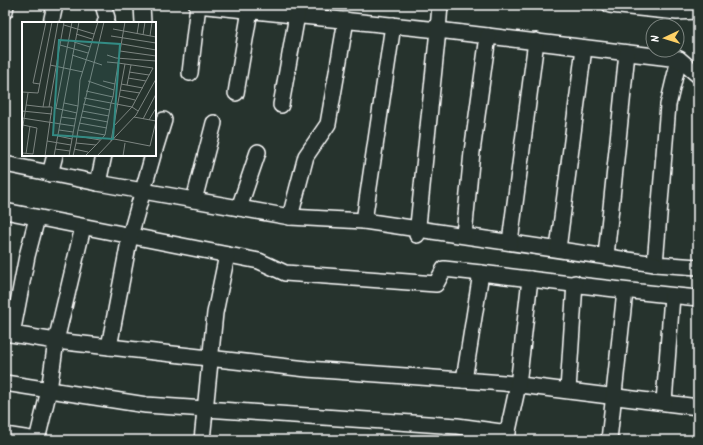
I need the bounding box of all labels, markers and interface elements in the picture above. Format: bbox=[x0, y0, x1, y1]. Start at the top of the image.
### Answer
north arrow bbox=[645, 18, 685, 58]
inset map bbox=[22, 22, 156, 156]
text: N bbox=[647, 34, 665, 43]

